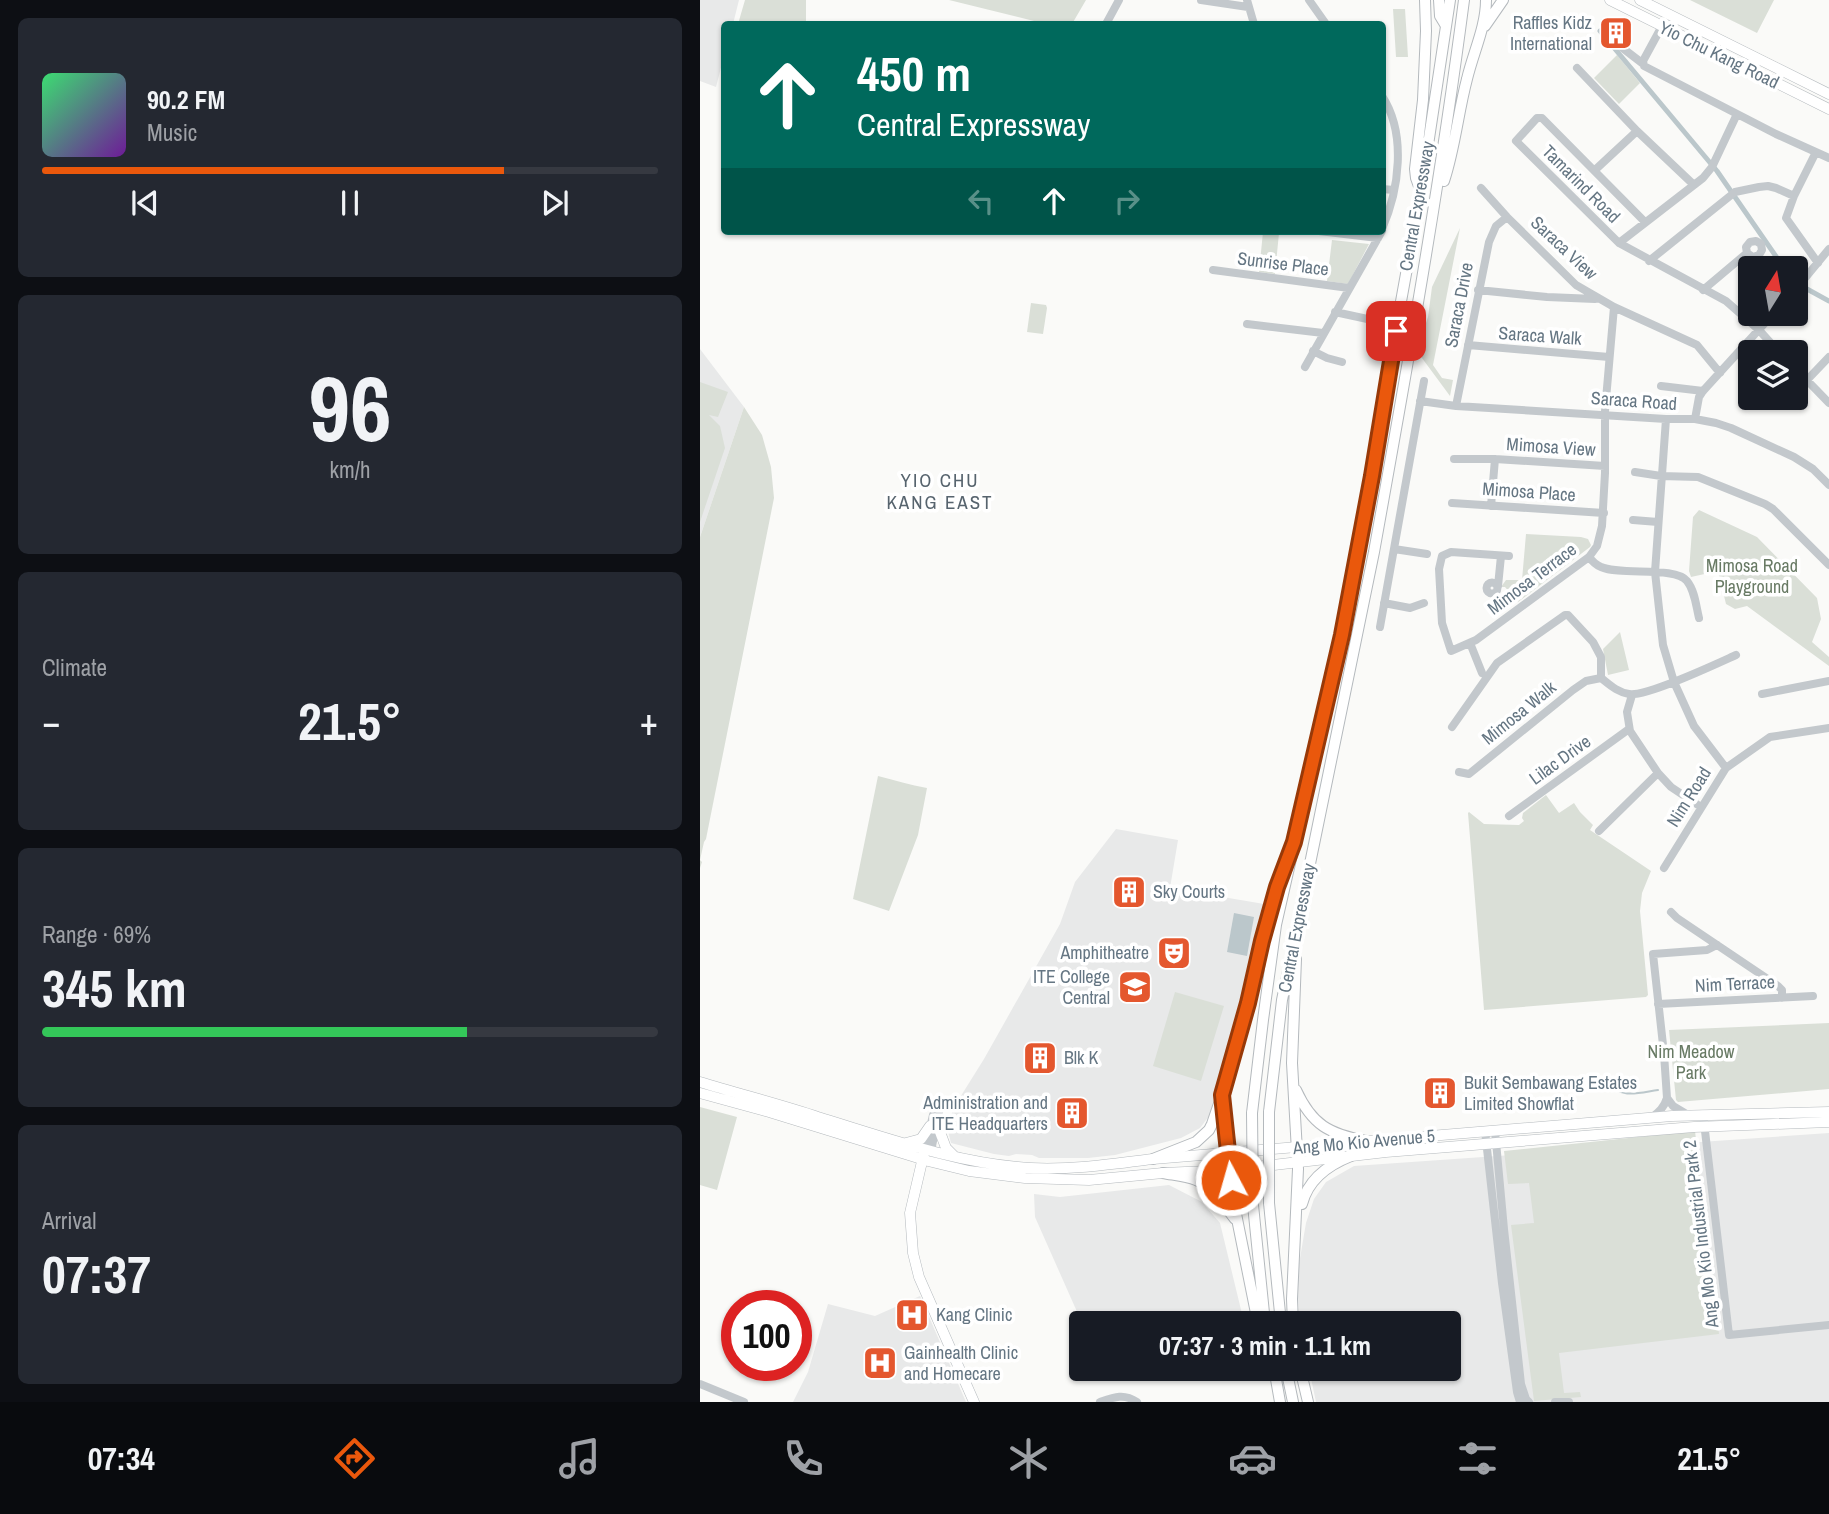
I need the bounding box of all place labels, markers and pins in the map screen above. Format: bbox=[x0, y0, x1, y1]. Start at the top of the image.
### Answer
place label: Raffles Kidz International bbox=[1510, 10, 1592, 56]
building icon: Raffles Kidz International bbox=[1597, 14, 1635, 52]
pin bbox=[1366, 301, 1426, 361]
building icon: Sky Courts bbox=[1110, 873, 1148, 911]
place label: Sky Courts bbox=[1153, 879, 1225, 904]
theatre icon: Amphitheatre bbox=[1155, 934, 1193, 972]
place label: Amphitheatre bbox=[1059, 940, 1149, 965]
place label: ITE College Central bbox=[1033, 964, 1110, 1010]
school or university icon: ITE College Central bbox=[1116, 968, 1154, 1006]
building icon: Blk K bbox=[1021, 1039, 1059, 1077]
place label: Blk K bbox=[1064, 1045, 1099, 1070]
place label: Bukit Sembawang Estates Limited Showflat bbox=[1464, 1070, 1637, 1116]
building icon: Bukit Sembawang Estates Limited Showflat bbox=[1421, 1074, 1459, 1112]
place label: Administration and ITE Headquarters bbox=[922, 1090, 1048, 1136]
building icon: Administration and ITE Headquarters bbox=[1053, 1094, 1091, 1132]
hospital icon: Kang Clinic bbox=[893, 1296, 931, 1334]
place label: Kang Clinic bbox=[936, 1302, 1012, 1327]
place label: Gainhealth Clinic and Homecare bbox=[904, 1340, 1018, 1386]
hospital icon: Gainhealth Clinic and Homecare bbox=[861, 1344, 899, 1382]

